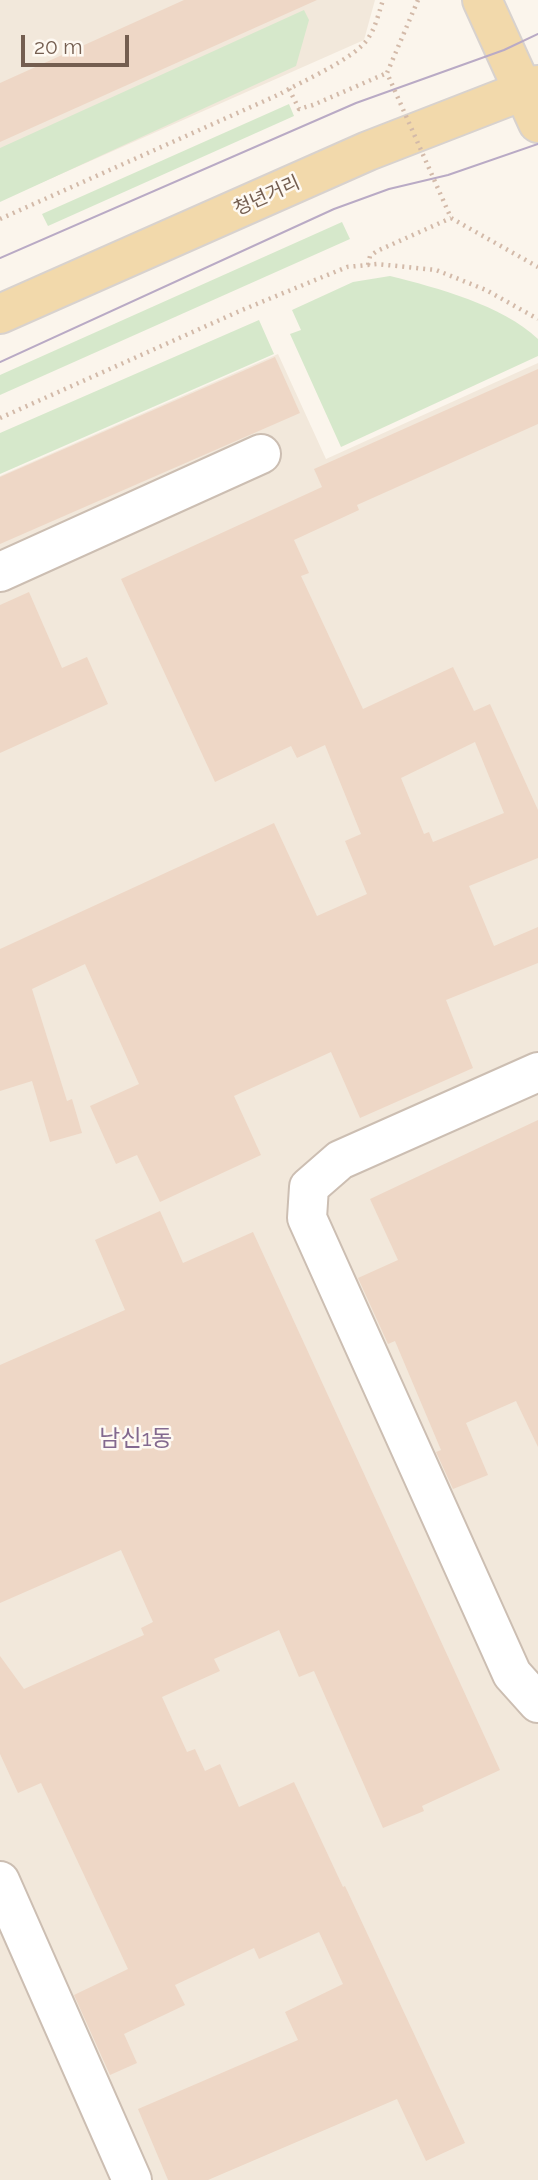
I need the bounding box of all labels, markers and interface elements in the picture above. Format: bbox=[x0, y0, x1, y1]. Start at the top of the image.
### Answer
scale bar bbox=[24, 21, 133, 65]
text: 20 m bbox=[34, 34, 82, 59]
street label: 청년거리 bbox=[230, 171, 304, 221]
district label: 남신1동 bbox=[99, 1425, 173, 1453]

